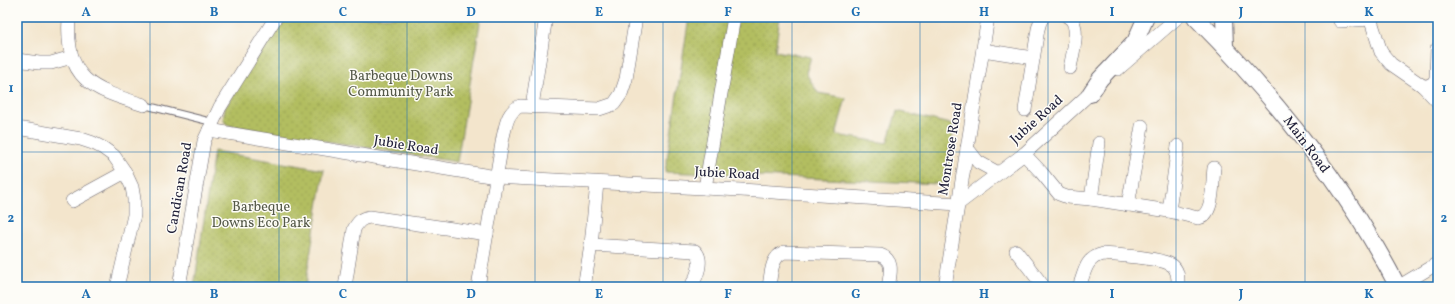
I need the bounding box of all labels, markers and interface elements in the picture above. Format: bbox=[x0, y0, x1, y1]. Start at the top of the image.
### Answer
text: A bbox=[81, 4, 91, 22]
text: B bbox=[210, 4, 219, 22]
text: C bbox=[339, 4, 347, 22]
text: D bbox=[466, 4, 476, 22]
text: E bbox=[595, 4, 603, 22]
text: F bbox=[724, 4, 732, 22]
text: G bbox=[851, 4, 861, 22]
text: H bbox=[979, 4, 989, 22]
text: I bbox=[1110, 4, 1115, 22]
text: J bbox=[1238, 4, 1244, 22]
text: K bbox=[1364, 4, 1374, 22]
park label: Barbeque Downs Community Park bbox=[348, 67, 454, 102]
text: 1 bbox=[8, 80, 14, 98]
text: 1 bbox=[1441, 80, 1447, 98]
street label: Jubie Road bbox=[1006, 91, 1068, 149]
street label: Montrose Road bbox=[934, 101, 968, 197]
street label: Main Road bbox=[1278, 113, 1334, 178]
street label: Jubie Road bbox=[372, 131, 440, 161]
street label: Candican Road bbox=[163, 141, 197, 235]
street label: Jubie Road bbox=[694, 163, 760, 185]
park label: Barbeque Downs Eco Park bbox=[211, 198, 311, 233]
text: 2 bbox=[8, 210, 15, 228]
text: 2 bbox=[1441, 210, 1448, 228]
text: A bbox=[81, 286, 91, 304]
text: B bbox=[210, 286, 219, 304]
text: C bbox=[339, 286, 347, 304]
text: D bbox=[466, 286, 476, 304]
text: E bbox=[595, 286, 603, 304]
text: F bbox=[724, 286, 732, 304]
text: G bbox=[851, 286, 861, 304]
text: H bbox=[979, 286, 989, 304]
text: I bbox=[1110, 286, 1115, 304]
text: J bbox=[1238, 286, 1244, 304]
text: K bbox=[1364, 286, 1374, 304]

